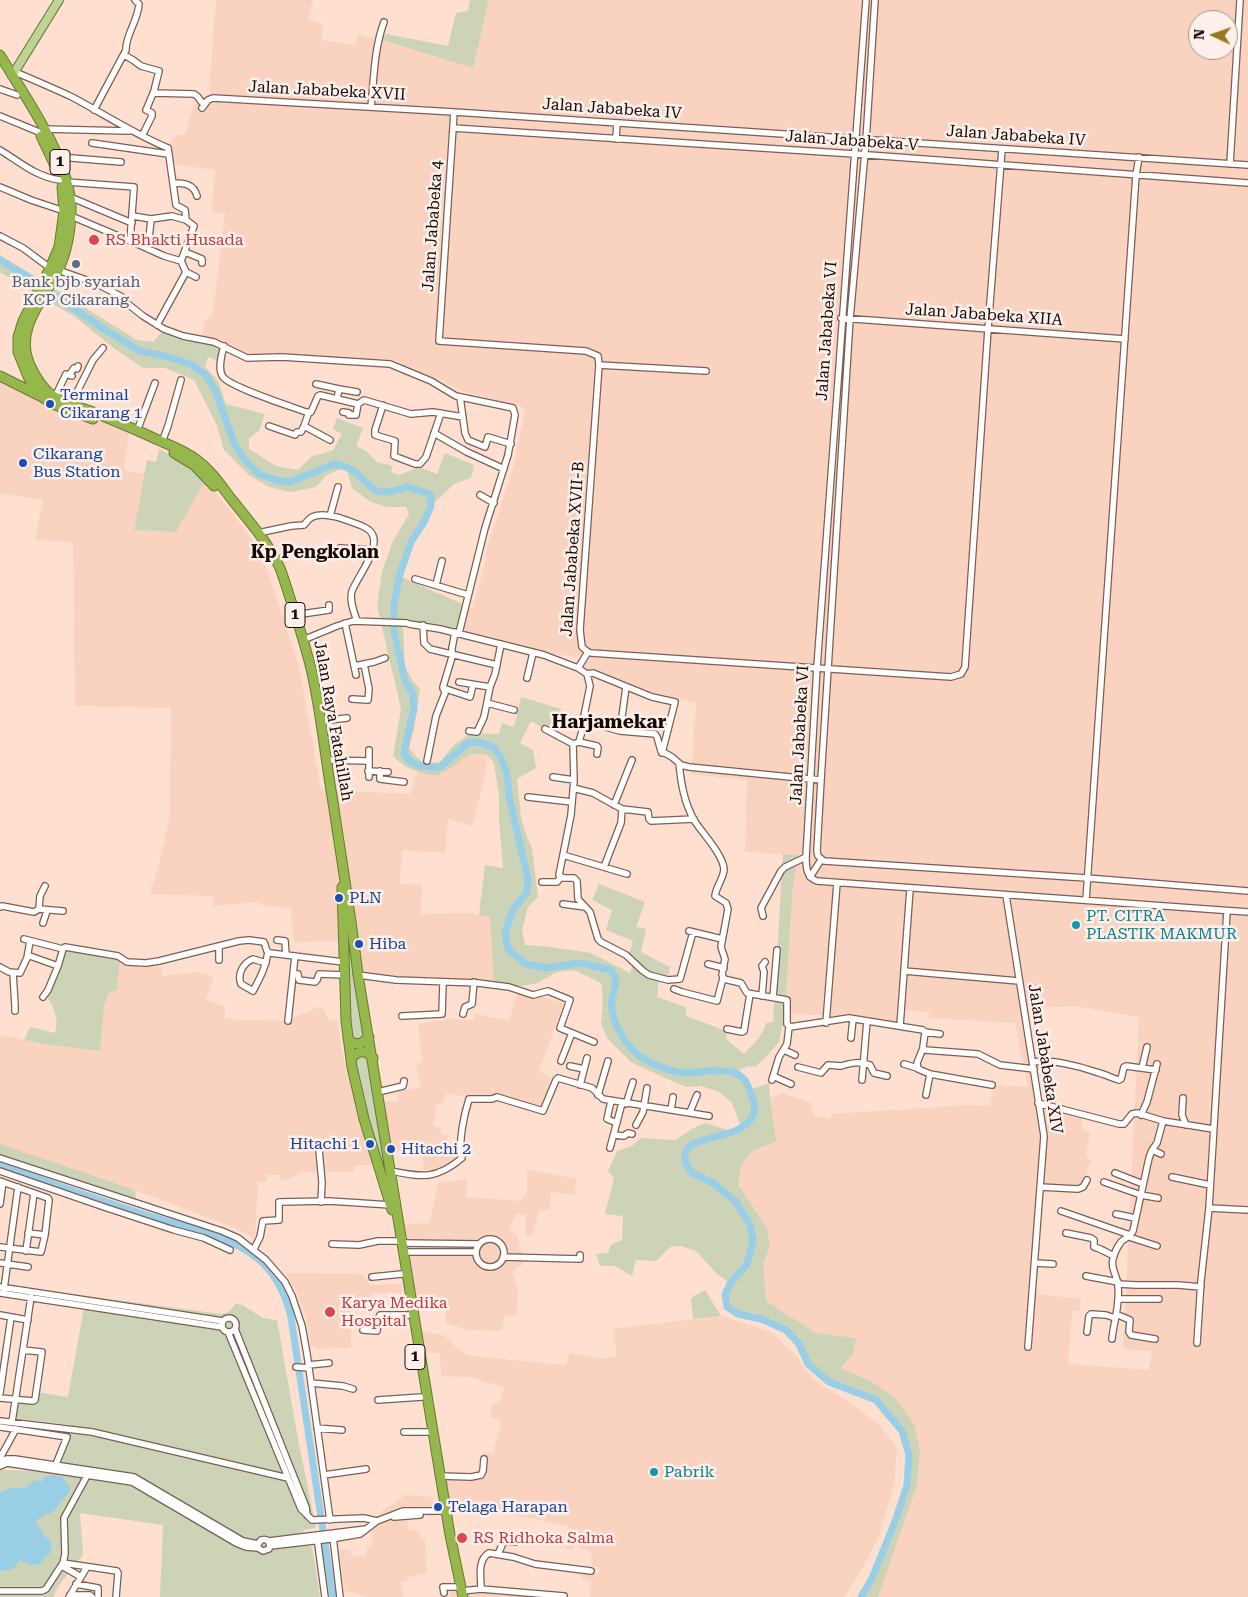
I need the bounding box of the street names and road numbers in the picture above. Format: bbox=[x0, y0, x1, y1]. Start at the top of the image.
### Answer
street label: Jalan Jababeka XVII bbox=[248, 77, 406, 105]
street label: Jalan Jababeka IV bbox=[542, 95, 682, 123]
street label: Jalan Jababeka IV bbox=[946, 122, 1086, 150]
street label: Jalan Jababeka V bbox=[785, 127, 919, 155]
road number: 1 bbox=[50, 150, 70, 174]
street label: Jalan Jababeka 4 bbox=[419, 160, 447, 292]
street label: Jalan Jababeka VI bbox=[813, 261, 841, 401]
street label: Jalan Jababeka XIIA bbox=[905, 300, 1063, 330]
street label: Jalan Jababeka XVII-B bbox=[557, 461, 589, 637]
road number: 1 bbox=[285, 602, 305, 628]
street label: Jalan Raya Fatahillah bbox=[309, 639, 357, 803]
street label: Jalan Jababeka VI bbox=[787, 665, 813, 805]
street label: Jalan Jababeka XIV bbox=[1024, 983, 1066, 1135]
road number: 1 bbox=[405, 1344, 425, 1370]

